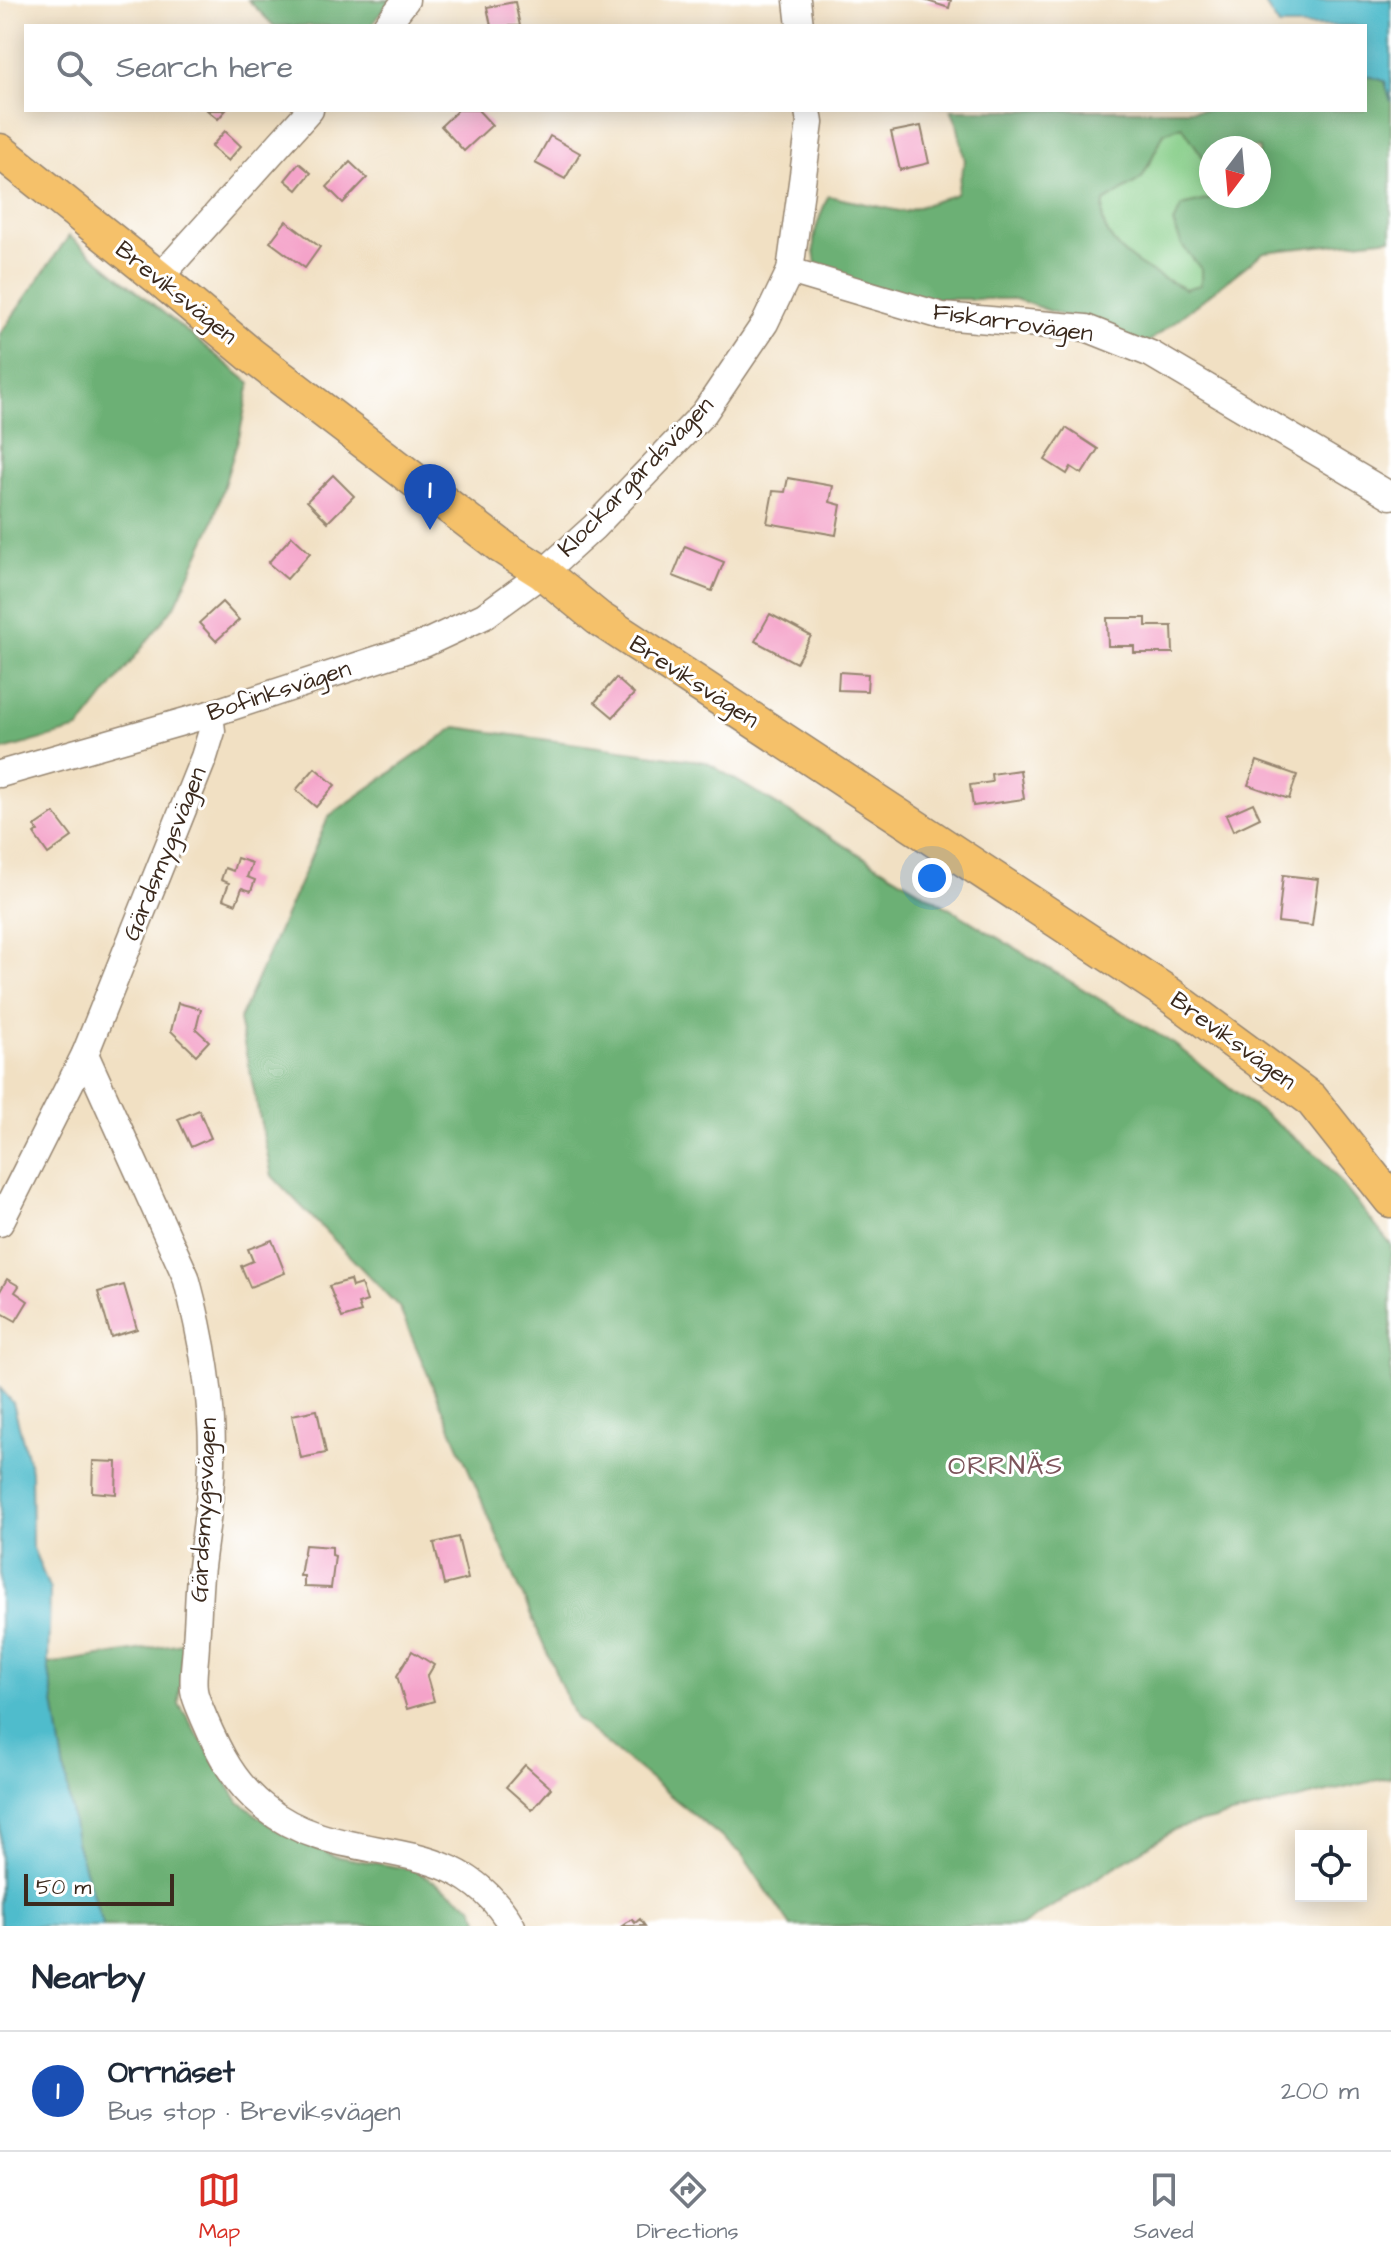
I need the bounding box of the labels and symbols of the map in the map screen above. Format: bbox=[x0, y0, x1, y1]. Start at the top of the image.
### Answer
north arrow bbox=[1199, 136, 1271, 208]
street label: Breviksvägen bbox=[107, 233, 244, 354]
street label: Fiskarrovägen bbox=[931, 295, 1095, 352]
street label: Klockargårdsvägen bbox=[550, 389, 722, 566]
pin: 1 bbox=[404, 464, 456, 530]
street label: Breviksvägen bbox=[622, 627, 765, 737]
street label: Bofinksvägen bbox=[203, 652, 356, 731]
street label: Gärdsmygsvägen bbox=[115, 762, 216, 946]
your location bbox=[912, 858, 952, 898]
street label: Breviksvägen bbox=[1162, 984, 1303, 1099]
street label: Gärdsmygsvägen bbox=[182, 1417, 227, 1603]
district label: ORRNÄS bbox=[948, 1448, 1064, 1484]
scale bar bbox=[24, 1870, 174, 1906]

